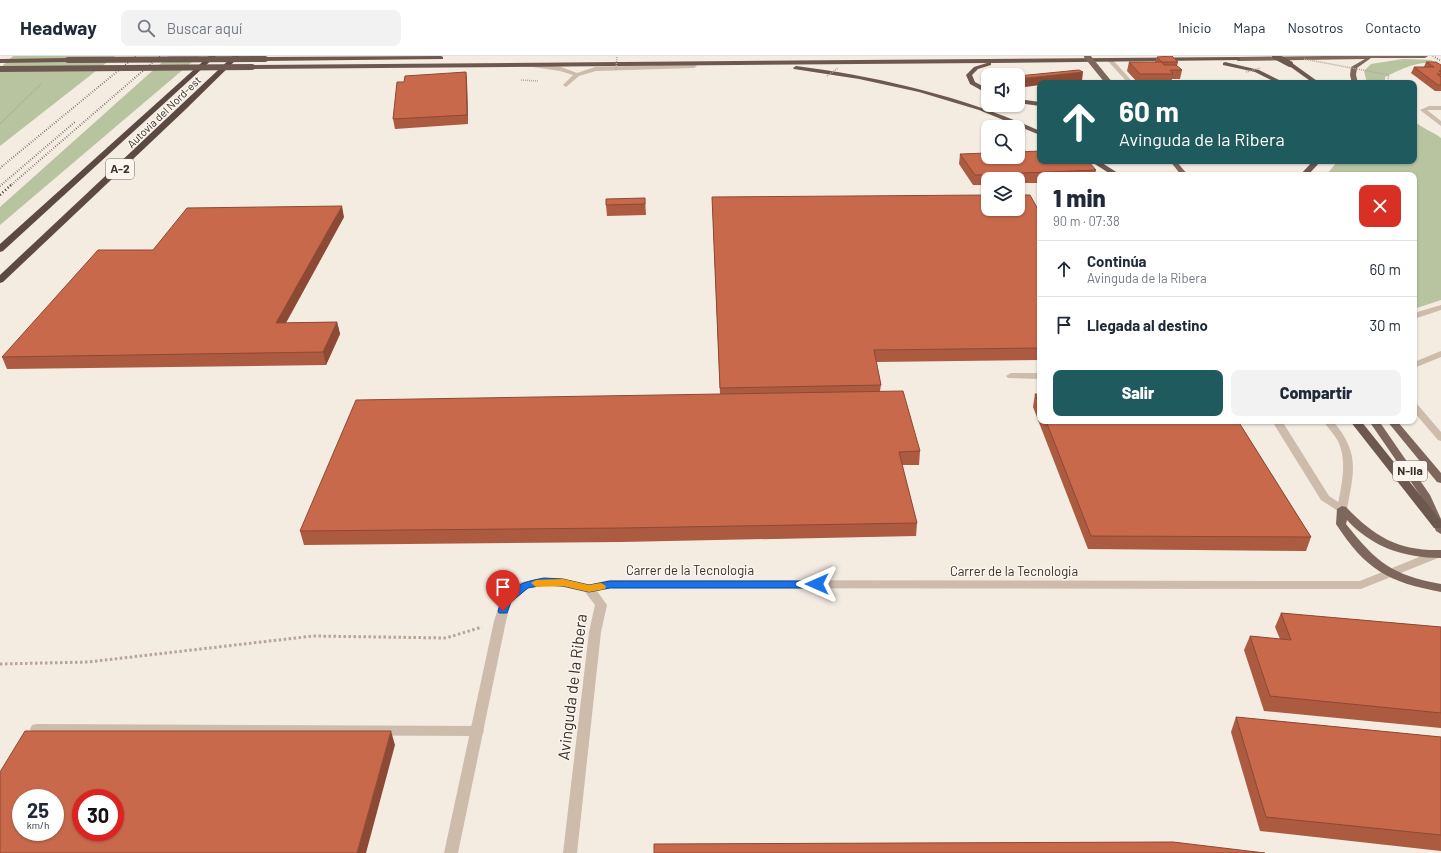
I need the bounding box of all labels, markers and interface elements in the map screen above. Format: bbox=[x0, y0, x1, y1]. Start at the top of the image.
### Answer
search box bbox=[121, 10, 401, 46]
text: Headway bbox=[20, 16, 97, 39]
icon: search bbox=[135, 17, 157, 39]
text: Buscar aquí bbox=[167, 19, 242, 37]
text: Inicio bbox=[1178, 19, 1211, 36]
text: Mapa bbox=[1233, 19, 1265, 36]
text: Nosotros bbox=[1287, 19, 1343, 36]
text: Contacto bbox=[1365, 19, 1421, 36]
map controls bbox=[981, 68, 1025, 216]
button: sound bbox=[981, 68, 1025, 112]
street label: Autovia del Nord-est bbox=[124, 73, 203, 150]
text: 60 m bbox=[1119, 94, 1179, 128]
icon: ahead bbox=[1053, 96, 1105, 148]
button: search bbox=[981, 120, 1025, 164]
text: Avinguda de la Ribera bbox=[1119, 128, 1285, 150]
road number: A-2 bbox=[106, 159, 134, 179]
button: layers bbox=[981, 172, 1025, 216]
text: 1 min bbox=[1053, 183, 1106, 212]
button: close bbox=[1359, 185, 1401, 227]
text: 90 m · 07:38 bbox=[1053, 213, 1120, 229]
text: Continúa bbox=[1087, 252, 1147, 270]
icon: ahead bbox=[1053, 258, 1075, 280]
text: 60 m bbox=[1369, 260, 1401, 278]
text: Avinguda de la Ribera bbox=[1087, 270, 1207, 286]
icon: arrive bbox=[1053, 314, 1075, 336]
text: Llegada al destino bbox=[1087, 316, 1208, 334]
text: 30 m bbox=[1369, 316, 1401, 334]
button: Salir bbox=[1053, 370, 1223, 416]
button: Compartir bbox=[1231, 370, 1401, 416]
road number: N-IIa bbox=[1393, 461, 1427, 481]
street label: Carrer de la Tecnologia bbox=[626, 562, 754, 578]
position arrow bbox=[796, 563, 838, 605]
street label: Carrer de la Tecnologia bbox=[950, 563, 1078, 579]
pin bbox=[486, 570, 520, 611]
icon: arrive bbox=[492, 576, 514, 598]
street label: Avinguda de la Ribera bbox=[553, 613, 590, 761]
speed limit sign: 30 bbox=[72, 789, 124, 841]
text: 25 bbox=[27, 798, 49, 822]
text: km/h bbox=[27, 819, 49, 831]

